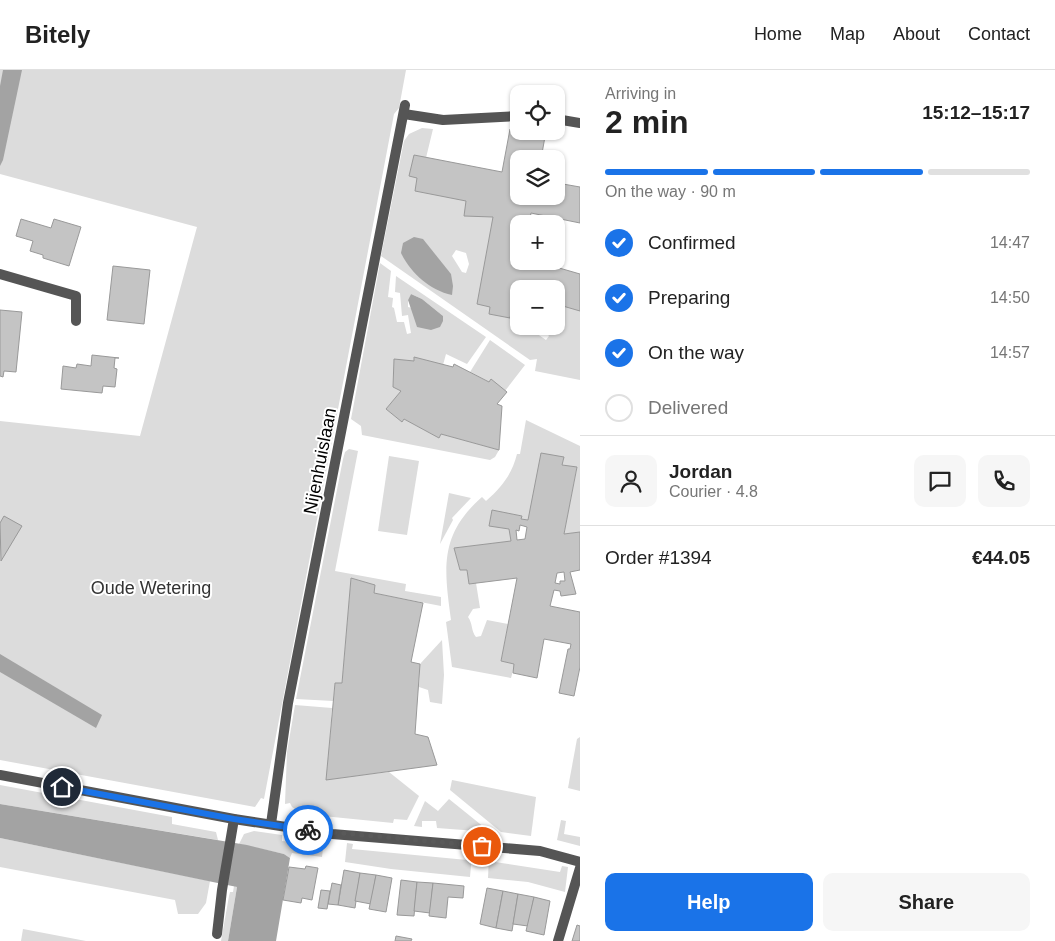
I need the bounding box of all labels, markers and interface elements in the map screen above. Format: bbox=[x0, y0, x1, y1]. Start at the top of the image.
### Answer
text: Bitely bbox=[25, 21, 90, 48]
text: Home bbox=[754, 24, 802, 44]
text: Map bbox=[830, 24, 865, 44]
text: About bbox=[893, 24, 940, 44]
text: Contact bbox=[968, 24, 1030, 44]
map controls bbox=[510, 85, 565, 335]
button: locate bbox=[510, 85, 565, 140]
text: Arriving in bbox=[605, 85, 676, 102]
text: 15:12–15:17 bbox=[922, 102, 1030, 123]
text: 2 min bbox=[605, 104, 689, 140]
button: layers bbox=[510, 150, 565, 205]
text: On the way · 90 m bbox=[605, 183, 736, 200]
button: + bbox=[510, 215, 565, 270]
icon: check bbox=[605, 229, 633, 257]
text: Confirmed bbox=[648, 232, 736, 253]
text: 14:47 bbox=[990, 234, 1030, 251]
button: − bbox=[510, 280, 565, 335]
icon: check bbox=[605, 284, 633, 312]
text: Preparing bbox=[648, 287, 730, 308]
text: 14:50 bbox=[990, 289, 1030, 306]
icon: check bbox=[605, 339, 633, 367]
text: On the way bbox=[648, 342, 744, 363]
text: 14:57 bbox=[990, 344, 1030, 361]
text: Delivered bbox=[648, 397, 728, 418]
street label: Nijenhuislaan bbox=[300, 406, 340, 516]
button: person bbox=[605, 455, 657, 507]
button: chat bbox=[914, 455, 966, 507]
button: phone bbox=[978, 455, 1030, 507]
text: Jordan bbox=[669, 461, 732, 482]
text: Courier · 4.8 bbox=[669, 483, 758, 500]
text: Order #1394 bbox=[605, 547, 712, 568]
text: €44.05 bbox=[972, 547, 1030, 568]
park label: Oude Wetering bbox=[91, 578, 211, 598]
pin bbox=[41, 766, 83, 808]
icon: home bbox=[48, 773, 76, 801]
courier bbox=[283, 805, 333, 855]
icon: bike bbox=[294, 816, 322, 844]
pin bbox=[461, 825, 503, 867]
icon: bag bbox=[468, 832, 496, 860]
button: Help bbox=[605, 873, 813, 931]
button: Share bbox=[823, 873, 1030, 931]

